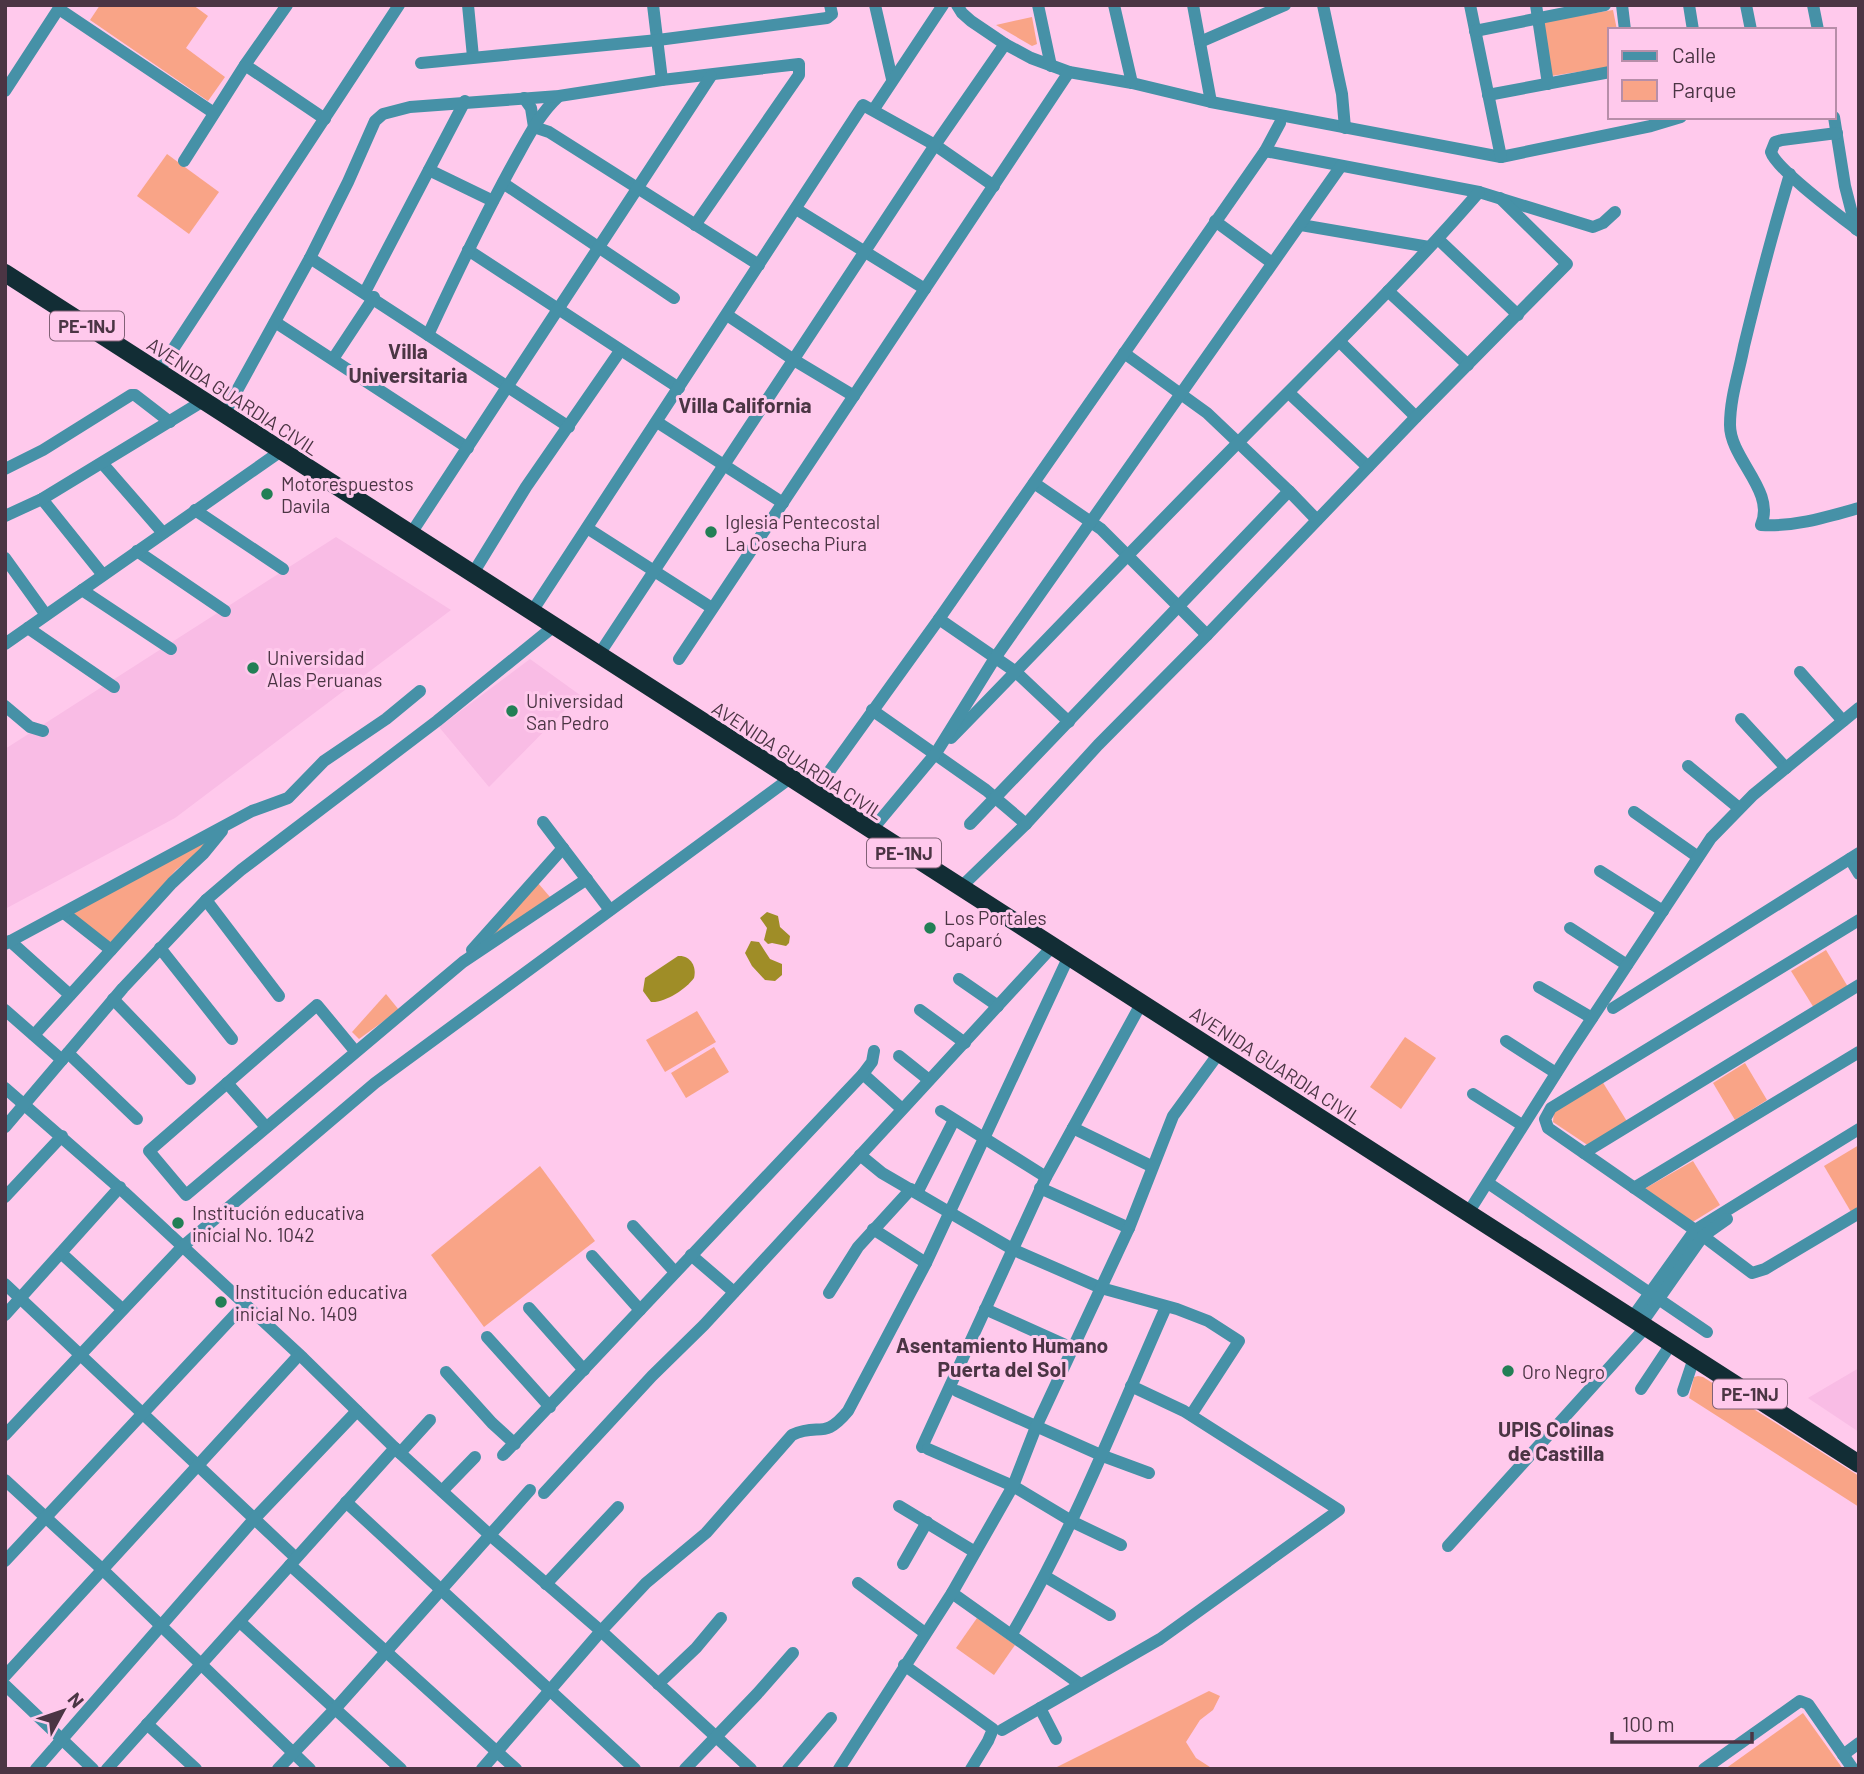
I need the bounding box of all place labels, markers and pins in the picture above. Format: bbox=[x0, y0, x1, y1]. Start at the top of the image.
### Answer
place label: Motorespuestos Davila bbox=[281, 472, 414, 517]
marker: Motorespuestos Davila bbox=[259, 486, 275, 502]
place label: Iglesia Pentecostal La Cosecha Piura bbox=[725, 510, 880, 555]
marker: Iglesia Pentecostal La Cosecha Piura bbox=[703, 524, 719, 540]
place label: Universidad Alas Peruanas bbox=[267, 646, 382, 691]
marker: Universidad Alas Peruanas bbox=[245, 660, 261, 676]
place label: Universidad San Pedro bbox=[526, 689, 624, 734]
marker: Universidad San Pedro bbox=[504, 703, 520, 719]
place label: Los Portales Caparó bbox=[944, 906, 1047, 951]
marker: Los Portales Caparó bbox=[922, 920, 938, 936]
place label: Institución educativa inicial No. 1042 bbox=[192, 1201, 365, 1246]
marker: Institución educativa inicial No. 1042 bbox=[170, 1215, 186, 1231]
place label: Institución educativa inicial No. 1409 bbox=[235, 1280, 408, 1325]
marker: Institución educativa inicial No. 1409 bbox=[213, 1294, 229, 1310]
place label: Oro Negro bbox=[1522, 1360, 1605, 1383]
marker: Oro Negro bbox=[1500, 1363, 1516, 1379]

